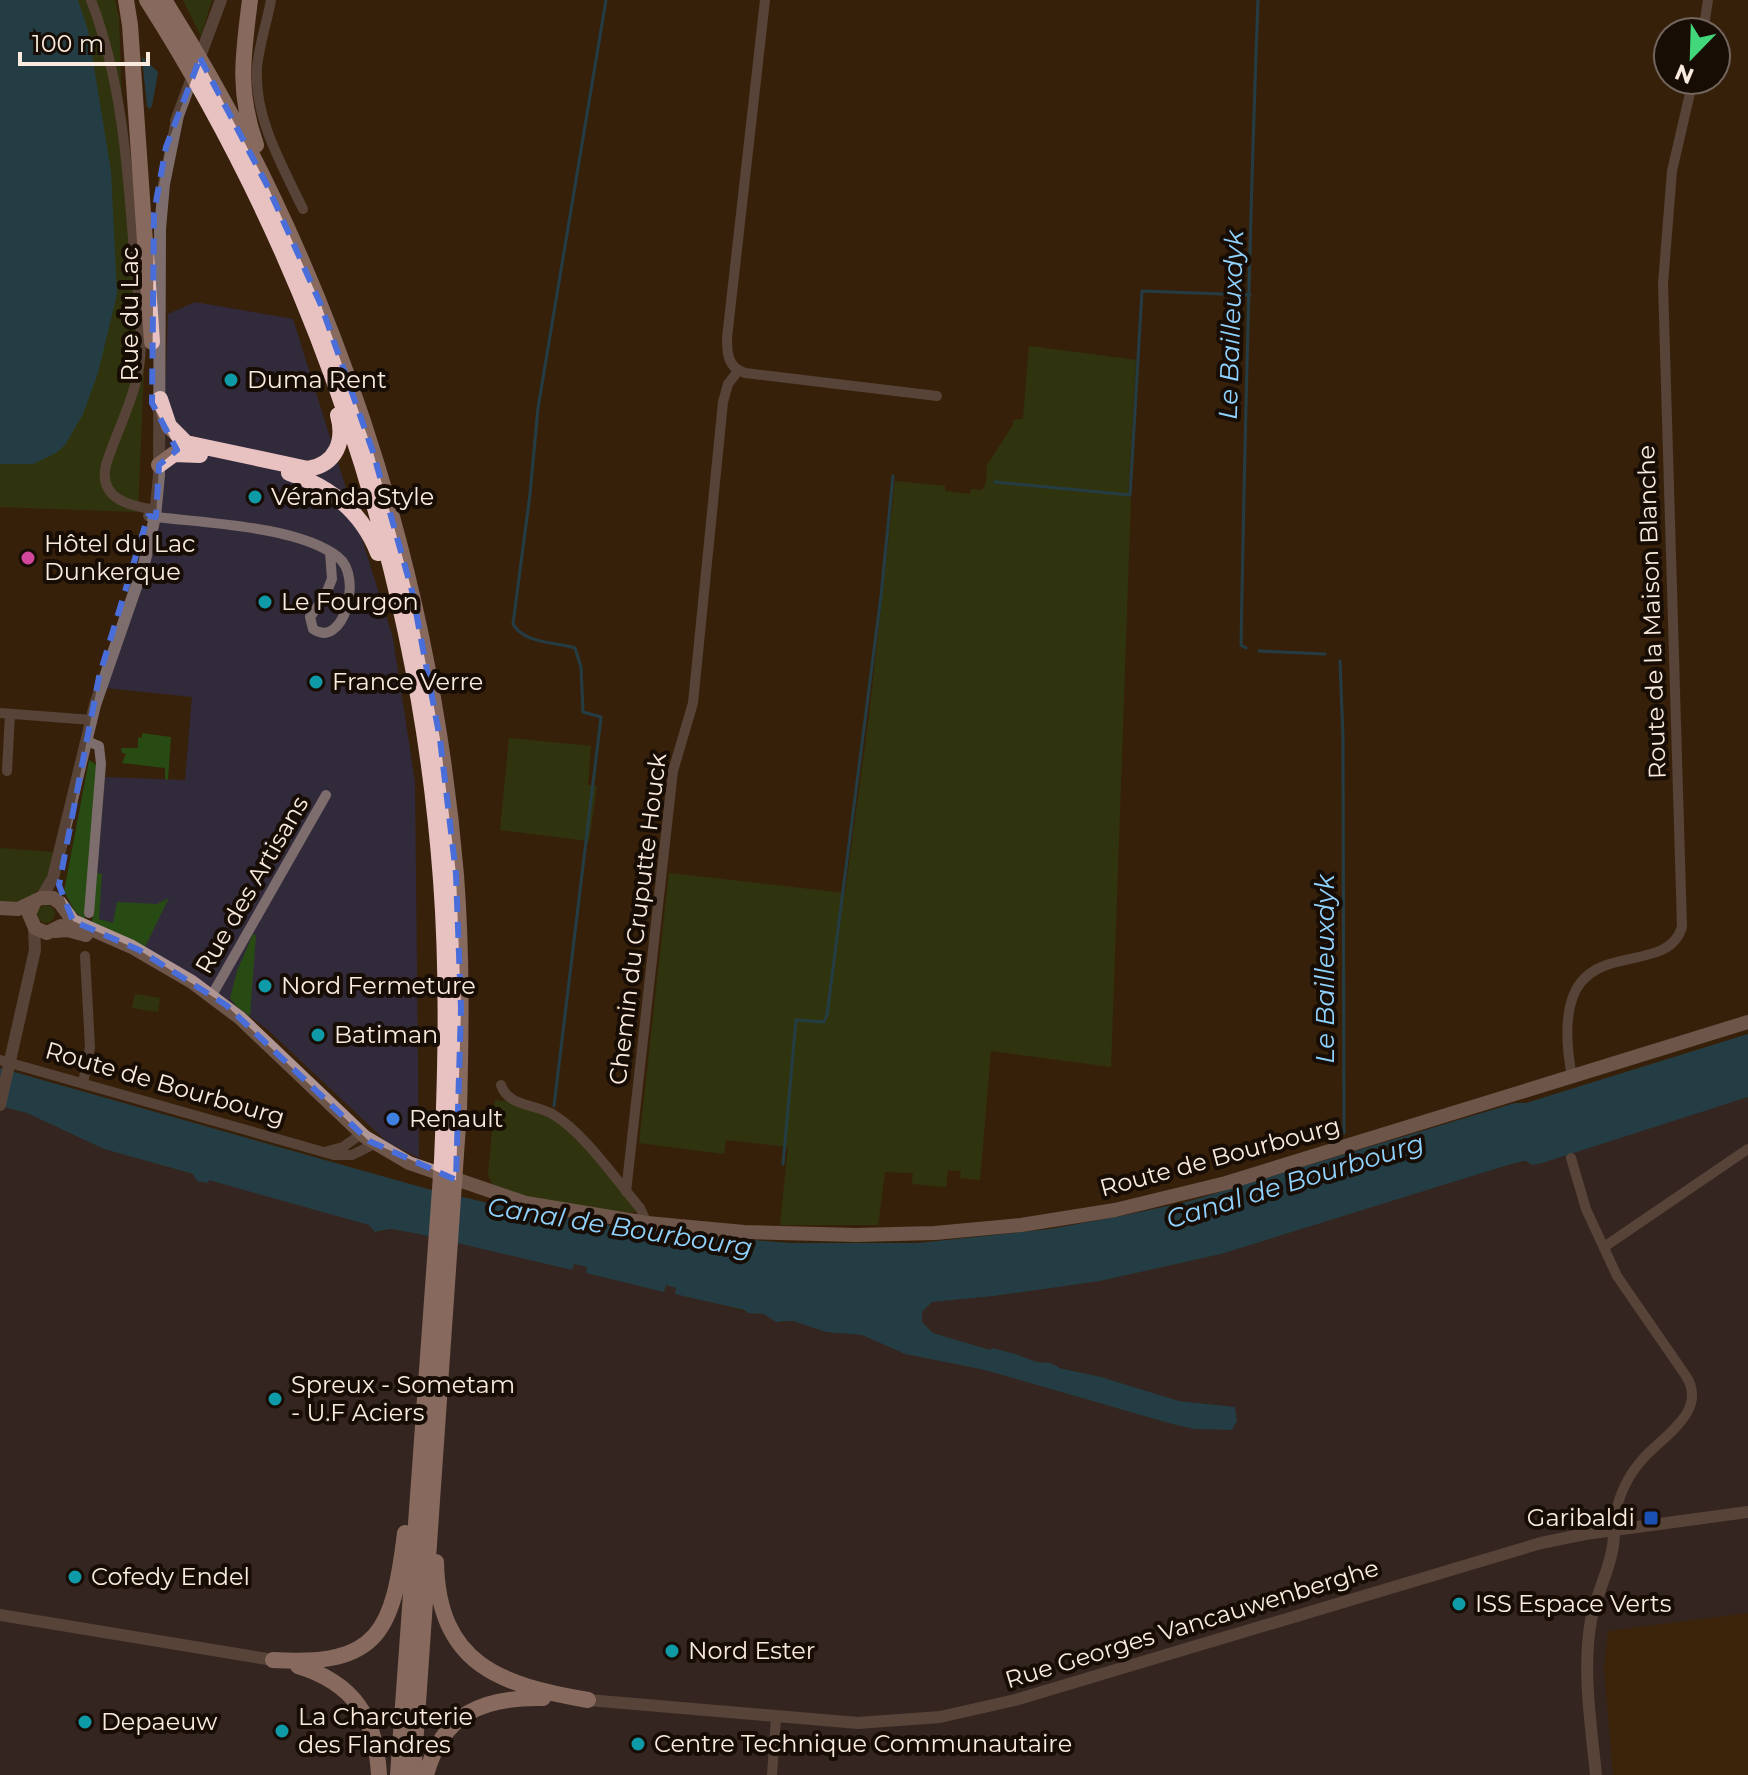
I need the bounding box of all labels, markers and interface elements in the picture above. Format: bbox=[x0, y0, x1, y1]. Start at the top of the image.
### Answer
scale bar bbox=[20, 16, 148, 66]
north arrow bbox=[1652, 16, 1732, 96]
text: 100 m bbox=[32, 29, 104, 58]
text: N bbox=[1671, 58, 1698, 90]
water label: Le Bailleuxdyk bbox=[1212, 228, 1250, 420]
street label: Rue du Lac bbox=[115, 247, 144, 381]
place label: Duma Rent bbox=[247, 365, 387, 394]
marker: Duma Rent bbox=[222, 371, 240, 389]
street label: Route de la Maison Blanche bbox=[1631, 444, 1672, 780]
place label: Véranda Style bbox=[271, 482, 434, 511]
marker: Véranda Style bbox=[246, 488, 264, 506]
place label: Hôtel du Lac Dunkerque bbox=[44, 529, 196, 586]
marker: Hôtel du Lac Dunkerque bbox=[19, 549, 37, 567]
place label: Le Fourgon bbox=[281, 587, 419, 616]
marker: Le Fourgon bbox=[256, 593, 274, 611]
place label: France Verre bbox=[332, 667, 483, 696]
marker: France Verre bbox=[307, 673, 325, 691]
street label: Chemin du Cruputte Houck bbox=[603, 751, 672, 1086]
street label: Rue des Artisans bbox=[189, 791, 314, 979]
water label: Le Bailleuxdyk bbox=[1309, 873, 1341, 1064]
place label: Nord Fermeture bbox=[281, 971, 476, 1000]
marker: Nord Fermeture bbox=[256, 977, 274, 995]
place label: Batiman bbox=[334, 1020, 438, 1049]
marker: Batiman bbox=[309, 1026, 327, 1044]
street label: Route de Bourbourg bbox=[42, 1035, 288, 1132]
place label: Renault bbox=[409, 1104, 504, 1133]
marker: Renault bbox=[384, 1110, 402, 1128]
street label: Route de Bourbourg bbox=[1097, 1110, 1343, 1203]
water label: Canal de Bourbourg bbox=[1162, 1127, 1428, 1235]
water label: Canal de Bourbourg bbox=[485, 1190, 755, 1264]
place label: Spreux - Sometam - U.F Aciers bbox=[291, 1370, 515, 1427]
marker: Spreux - Sometam - U.F Aciers bbox=[266, 1390, 284, 1408]
place label: Garibaldi bbox=[1527, 1503, 1635, 1532]
marker: Garibaldi bbox=[1642, 1509, 1660, 1527]
street label: Rue Georges Vancauwenberghe bbox=[1002, 1553, 1382, 1694]
place label: Cofedy Endel bbox=[91, 1562, 250, 1591]
marker: Cofedy Endel bbox=[66, 1568, 84, 1586]
place label: ISS Espace Verts bbox=[1475, 1589, 1671, 1618]
marker: ISS Espace Verts bbox=[1450, 1595, 1468, 1613]
place label: Nord Ester bbox=[688, 1636, 815, 1665]
marker: Nord Ester bbox=[663, 1642, 681, 1660]
place label: La Charcuterie des Flandres bbox=[298, 1702, 473, 1759]
place label: Depaeuw bbox=[101, 1707, 217, 1736]
marker: Depaeuw bbox=[76, 1713, 94, 1731]
marker: La Charcuterie des Flandres bbox=[273, 1722, 291, 1740]
place label: Centre Technique Communautaire bbox=[654, 1729, 1072, 1758]
marker: Centre Technique Communautaire bbox=[629, 1735, 647, 1753]

